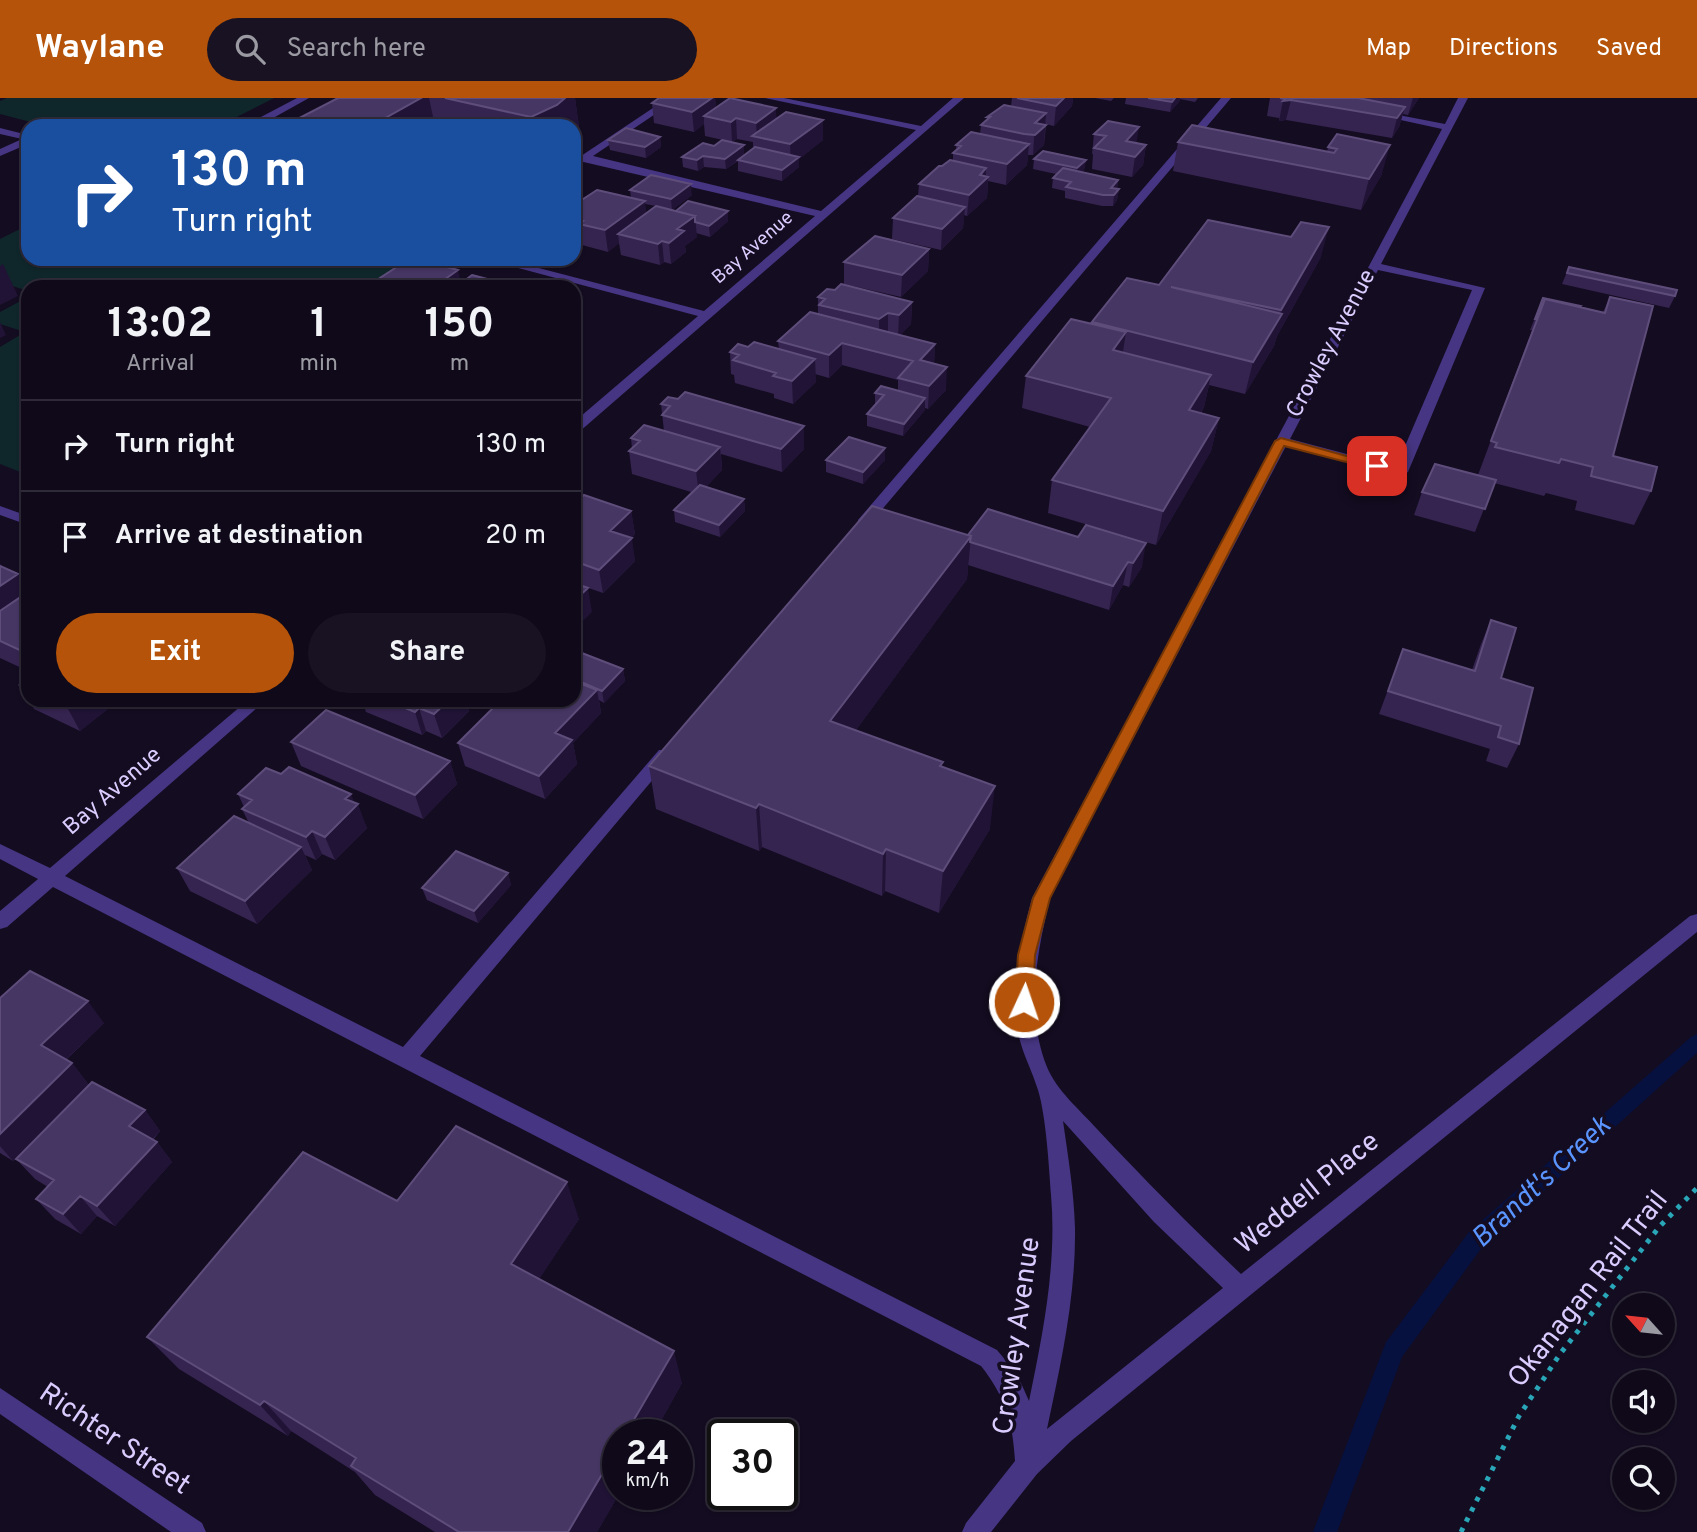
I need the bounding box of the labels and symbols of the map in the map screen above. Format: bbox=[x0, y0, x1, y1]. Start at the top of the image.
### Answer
street label: Bay Avenue bbox=[707, 206, 799, 290]
street label: Crowley Avenue bbox=[1281, 265, 1383, 423]
pin bbox=[1347, 436, 1407, 496]
street label: Bay Avenue bbox=[58, 741, 168, 843]
position arrow bbox=[987, 965, 1061, 1039]
water label: Brandt's Creek bbox=[1465, 1108, 1620, 1257]
street label: Weddell Place bbox=[1228, 1125, 1388, 1263]
street label: Okanagan Rail Trail bbox=[1501, 1184, 1677, 1396]
street label: Crowley Avenue bbox=[986, 1235, 1050, 1437]
north arrow bbox=[1612, 1293, 1675, 1356]
street label: Richter Street bbox=[31, 1376, 197, 1504]
speed limit sign: 30 bbox=[707, 1419, 798, 1510]

